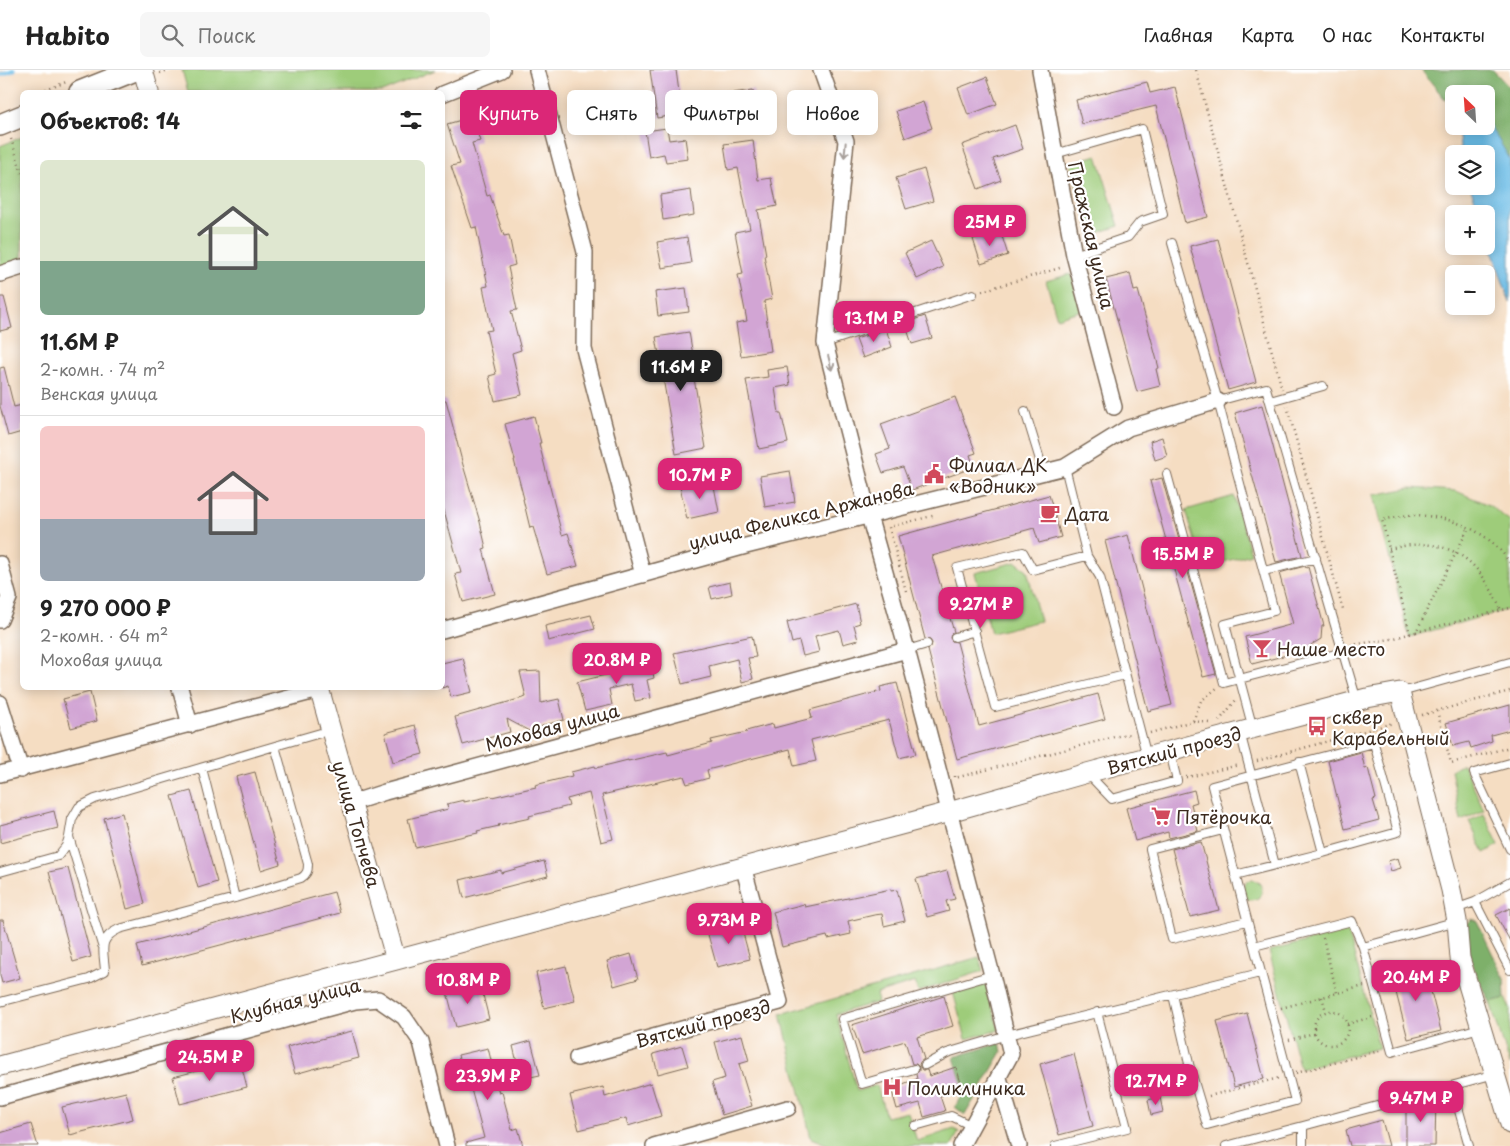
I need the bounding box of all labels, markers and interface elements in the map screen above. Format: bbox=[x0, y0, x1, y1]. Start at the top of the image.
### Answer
search box bbox=[140, 12, 490, 57]
text: Habito bbox=[25, 17, 110, 53]
icon: search bbox=[158, 21, 186, 49]
text: Поиск bbox=[198, 21, 255, 49]
text: Главная bbox=[1144, 21, 1213, 48]
text: Карта bbox=[1241, 21, 1294, 48]
text: О нас bbox=[1322, 21, 1372, 48]
text: Контакты bbox=[1400, 21, 1485, 48]
north arrow bbox=[1445, 85, 1495, 135]
map controls bbox=[1445, 85, 1495, 315]
chip: Купить bbox=[460, 90, 557, 135]
chip: Снять bbox=[567, 90, 655, 135]
chip: Фильтры bbox=[665, 90, 777, 135]
chip: Новое bbox=[787, 90, 878, 135]
text: Объектов: 14 bbox=[40, 104, 180, 136]
icon: filters bbox=[397, 106, 425, 134]
one-way arrow bbox=[840, 141, 850, 157]
button: layers bbox=[1445, 145, 1495, 195]
street label: Пражская улица bbox=[1062, 158, 1122, 312]
icon: home bbox=[188, 193, 278, 283]
pin: 25M ₽ bbox=[955, 204, 1025, 247]
button: + bbox=[1445, 205, 1495, 255]
text: 25M ₽ bbox=[965, 209, 1015, 233]
button: − bbox=[1445, 265, 1495, 315]
pin: 13.1M ₽ bbox=[828, 300, 920, 343]
text: 13.1M ₽ bbox=[844, 305, 904, 329]
text: 11.6M ₽ bbox=[40, 325, 119, 357]
pin: 11.6M ₽ bbox=[635, 350, 727, 392]
text: 11.6M ₽ bbox=[651, 354, 711, 378]
one-way arrow bbox=[826, 354, 835, 370]
text: 2-комн. · 74 m² bbox=[40, 357, 165, 381]
text: Венская улица bbox=[40, 381, 158, 405]
place label: Филиал ДК «Водник» bbox=[949, 451, 1048, 499]
icon: home bbox=[188, 458, 278, 548]
pin: 10.7M ₽ bbox=[654, 458, 746, 500]
text: 10.7M ₽ bbox=[669, 462, 731, 486]
public building icon: Филиал ДК «Водник» bbox=[923, 463, 945, 485]
street label: улица Феликса Аржанова bbox=[686, 474, 917, 556]
place label: Дата bbox=[1064, 500, 1110, 527]
cafe icon: Дата bbox=[1039, 502, 1061, 524]
pin: 15.5M ₽ bbox=[1137, 536, 1229, 579]
text: 15.5M ₽ bbox=[1152, 541, 1214, 565]
pin: 9.27M ₽ bbox=[935, 586, 1027, 629]
text: 9 270 000 ₽ bbox=[40, 591, 171, 623]
text: 9.27M ₽ bbox=[949, 591, 1013, 615]
text: 2-комн. · 64 m² bbox=[40, 623, 168, 647]
place label: Наше место bbox=[1277, 635, 1385, 662]
bar icon: Наше место bbox=[1251, 637, 1273, 659]
pin: 20.8M ₽ bbox=[571, 642, 663, 685]
text: Моховая улица bbox=[40, 647, 162, 671]
text: 20.8M ₽ bbox=[584, 647, 651, 671]
street label: Моховая улица bbox=[482, 696, 623, 758]
place label: сквер Карабельный bbox=[1332, 703, 1450, 751]
bus stop icon: сквер Карабельный bbox=[1306, 715, 1328, 737]
street label: Вятский проезд bbox=[1104, 719, 1244, 781]
street label: улица Топчева bbox=[326, 757, 388, 891]
place label: Пятёрочка bbox=[1176, 803, 1272, 830]
supermarket icon: Пятёрочка bbox=[1150, 805, 1172, 827]
pin: 9.73M ₽ bbox=[683, 902, 775, 945]
text: 9.73M ₽ bbox=[698, 907, 760, 931]
pin: 20.4M ₽ bbox=[1370, 960, 1462, 1002]
pin: 10.8M ₽ bbox=[422, 962, 514, 1005]
text: 20.4M ₽ bbox=[1382, 964, 1450, 988]
text: 10.8M ₽ bbox=[436, 967, 500, 991]
street label: Клубная улица bbox=[227, 971, 364, 1029]
street label: Вятский проезд bbox=[633, 992, 773, 1054]
pin: 24.5M ₽ bbox=[164, 1040, 256, 1082]
text: 24.5M ₽ bbox=[177, 1044, 243, 1068]
pin: 23.9M ₽ bbox=[442, 1058, 534, 1101]
text: 23.9M ₽ bbox=[456, 1063, 521, 1087]
pin: 12.7M ₽ bbox=[1110, 1064, 1202, 1106]
text: 12.7M ₽ bbox=[1125, 1068, 1187, 1092]
place label: Поликлиника bbox=[907, 1074, 1026, 1101]
hospital icon: Поликлиника bbox=[881, 1076, 903, 1098]
pin: 9.47M ₽ bbox=[1375, 1080, 1467, 1123]
text: 9.47M ₽ bbox=[1389, 1085, 1453, 1109]

